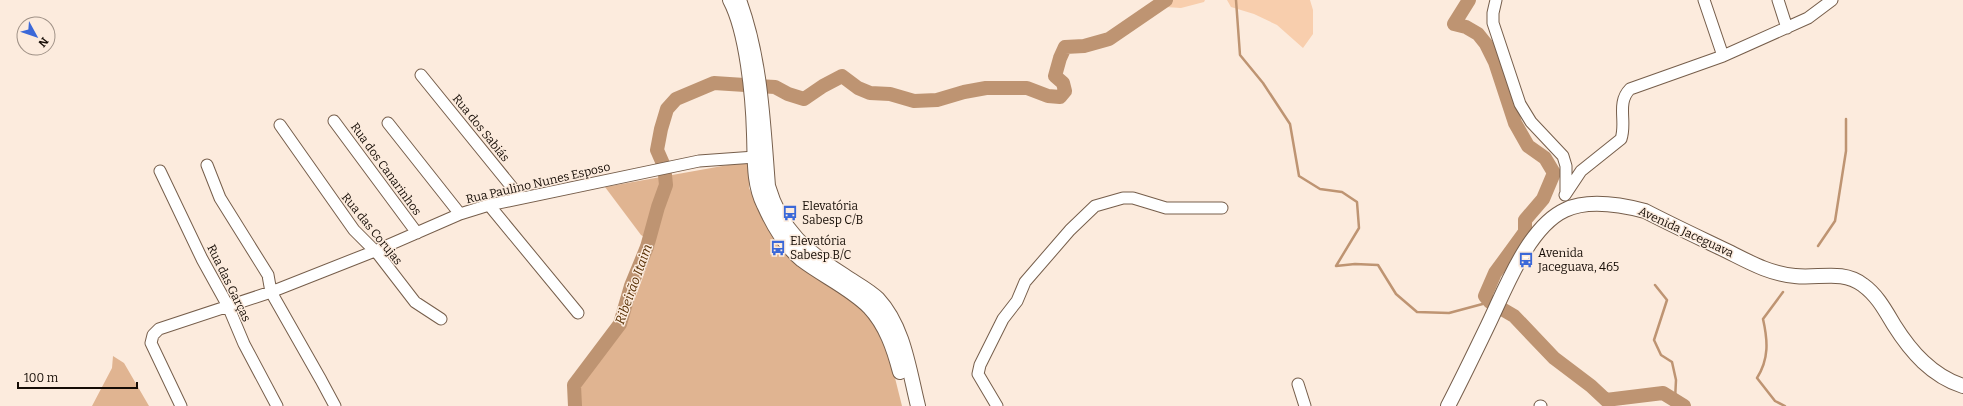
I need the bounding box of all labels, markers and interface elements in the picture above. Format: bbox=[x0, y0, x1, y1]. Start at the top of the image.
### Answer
north arrow bbox=[16, 16, 56, 56]
text: N bbox=[35, 35, 51, 50]
street label: Rua dos Sabiás bbox=[450, 92, 513, 165]
street label: Rua dos Canarinhos bbox=[348, 120, 424, 218]
street label: Rua Paulino Nunes Esposo bbox=[464, 160, 612, 206]
street label: Rua das Corujas bbox=[339, 190, 405, 268]
place label: Elevatória Sabesp C/B bbox=[802, 199, 863, 227]
bus stop icon: Elevatória Sabesp C/B bbox=[781, 204, 799, 222]
street label: Avenida Jaceguava bbox=[1636, 204, 1736, 260]
place label: Elevatória Sabesp B/C bbox=[790, 234, 852, 262]
bus stop icon: Elevatória Sabesp B/C bbox=[769, 239, 787, 257]
street label: Rua das Garças bbox=[204, 242, 254, 324]
water label: Ribeirão Itaim bbox=[612, 242, 655, 326]
place label: Avenida Jaceguava, 465 bbox=[1537, 246, 1619, 274]
bus stop icon: Avenida Jaceguava, 465 bbox=[1517, 251, 1535, 269]
scale bar bbox=[18, 364, 137, 390]
text: 100 m bbox=[24, 371, 59, 385]

